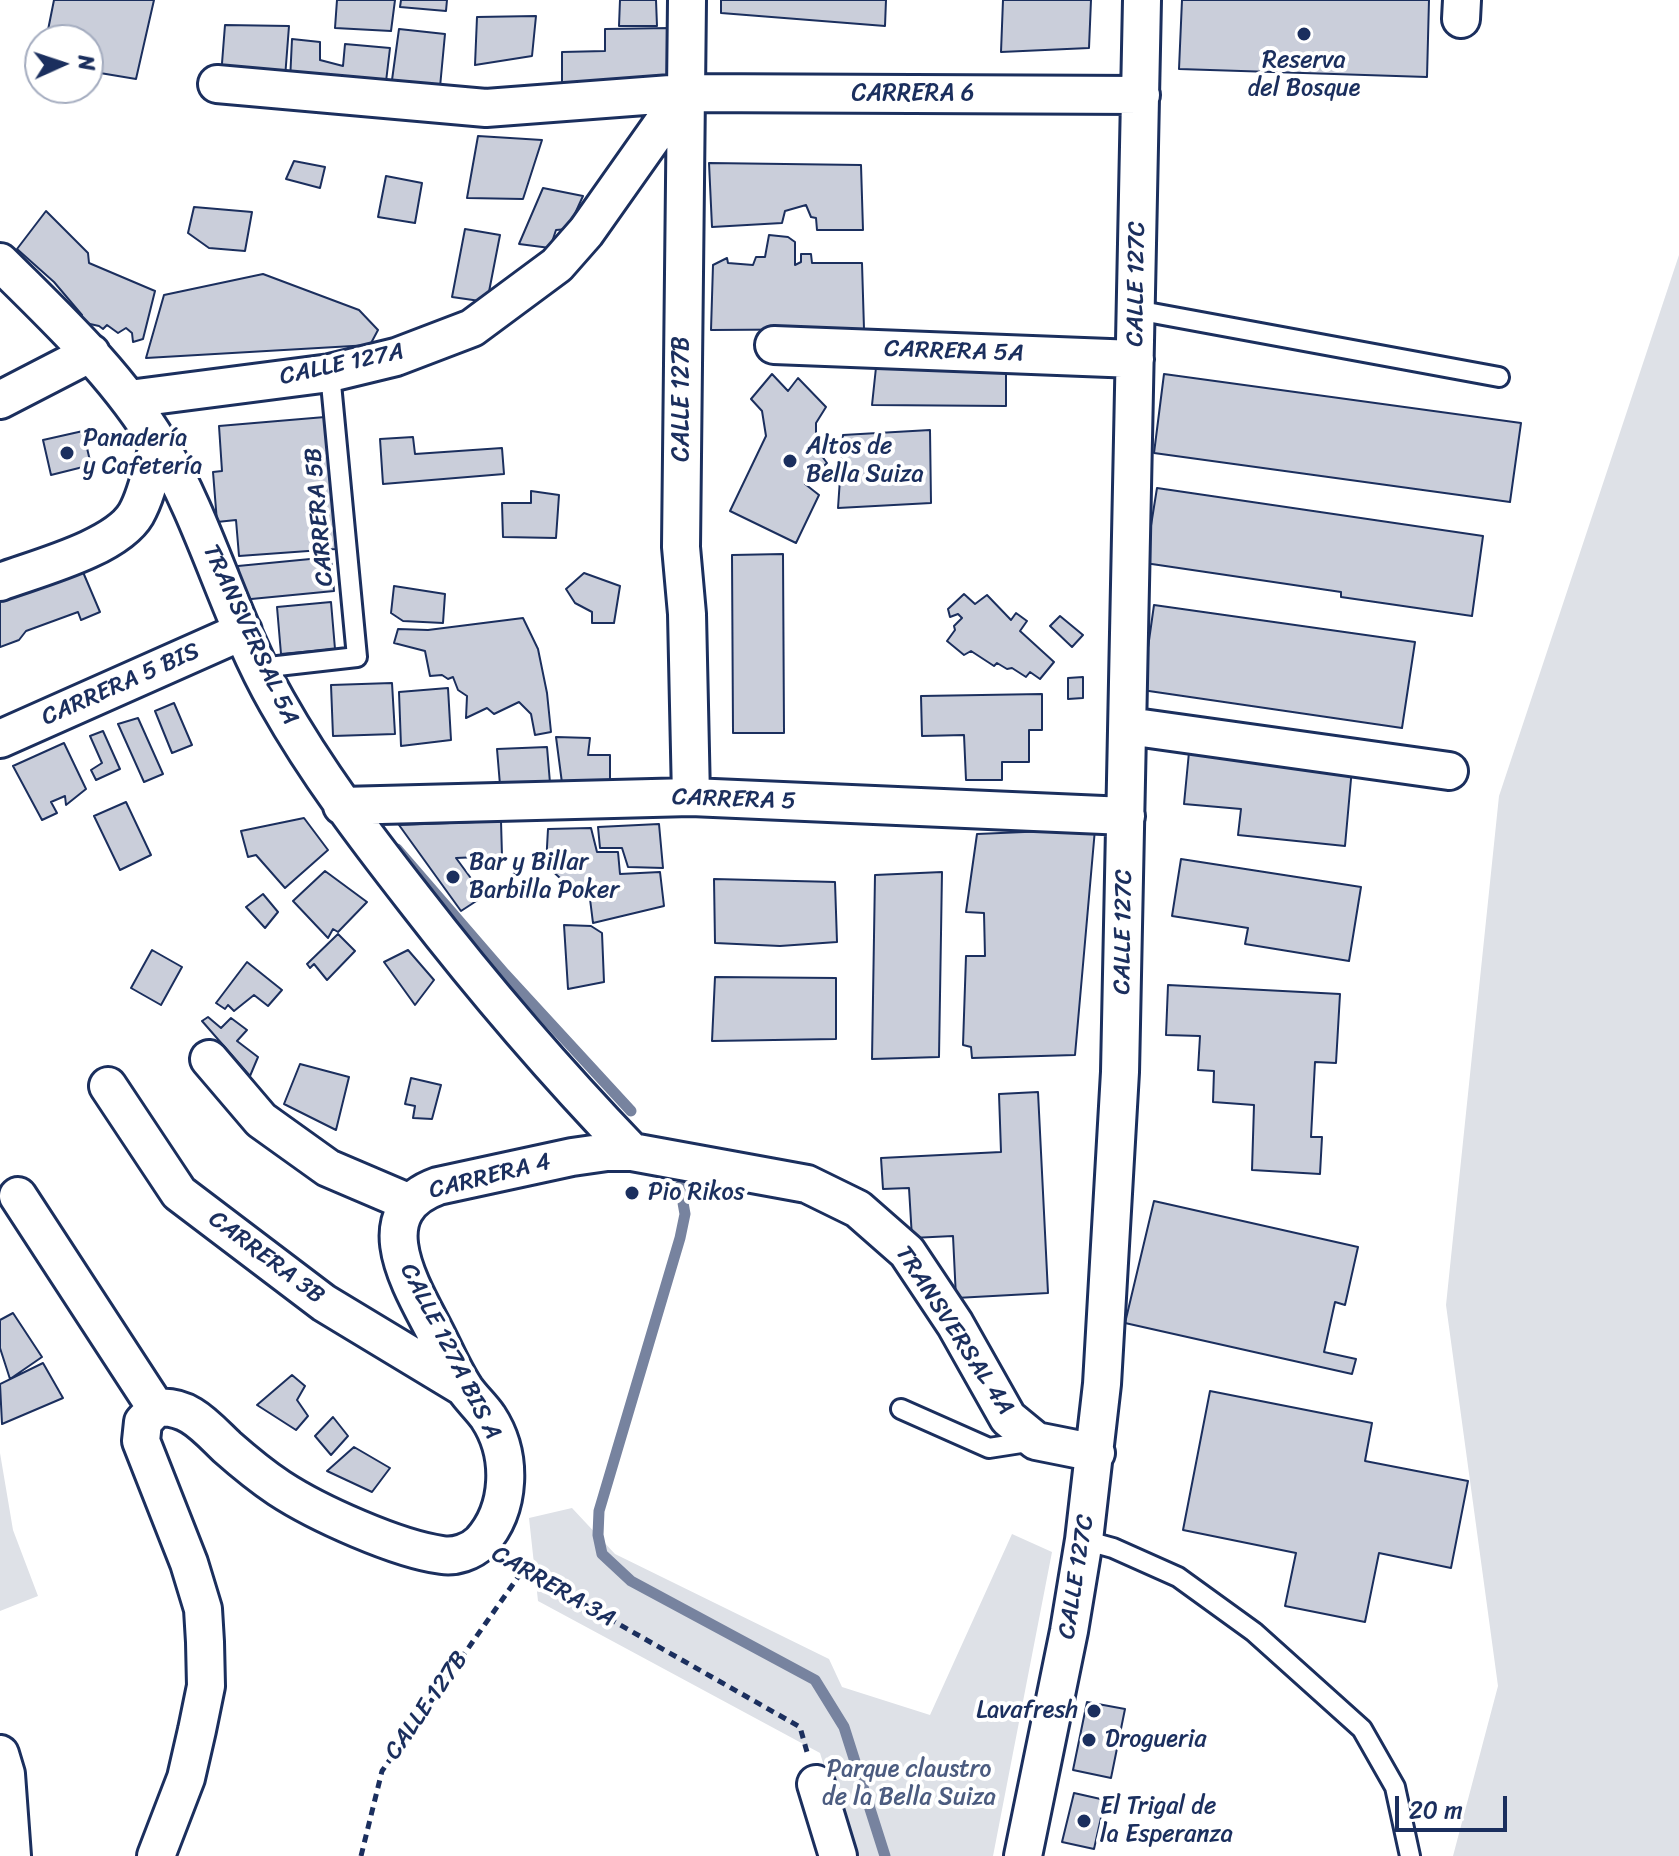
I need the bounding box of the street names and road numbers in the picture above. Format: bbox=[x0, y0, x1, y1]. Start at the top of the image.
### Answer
street label: CARRERA 6 bbox=[852, 80, 974, 108]
street label: CALLE 127C bbox=[1122, 221, 1152, 347]
street label: CARRERA 5A bbox=[884, 335, 1024, 369]
street label: CALLE 127B bbox=[668, 336, 696, 462]
street label: CALLE 127A bbox=[277, 338, 407, 392]
street label: CARRERA 5B bbox=[300, 446, 340, 588]
street label: TRANSVERSAL 5A bbox=[196, 540, 304, 730]
street label: CARRERA 5 BIS bbox=[38, 637, 204, 733]
street label: CARRERA 5 bbox=[672, 783, 796, 817]
street label: CALLE 127C bbox=[1109, 869, 1139, 995]
street label: CARRERA 4 bbox=[426, 1148, 554, 1206]
street label: CARRERA 3B bbox=[202, 1205, 330, 1311]
street label: TRANSVERSAL 4A bbox=[888, 1241, 1020, 1421]
street label: CALLE 127A BIS A bbox=[393, 1259, 507, 1445]
street label: CALLE 127C bbox=[1053, 1513, 1101, 1641]
street label: CARRERA 3A bbox=[486, 1540, 620, 1634]
street label: CALLE 127B bbox=[379, 1646, 475, 1766]

